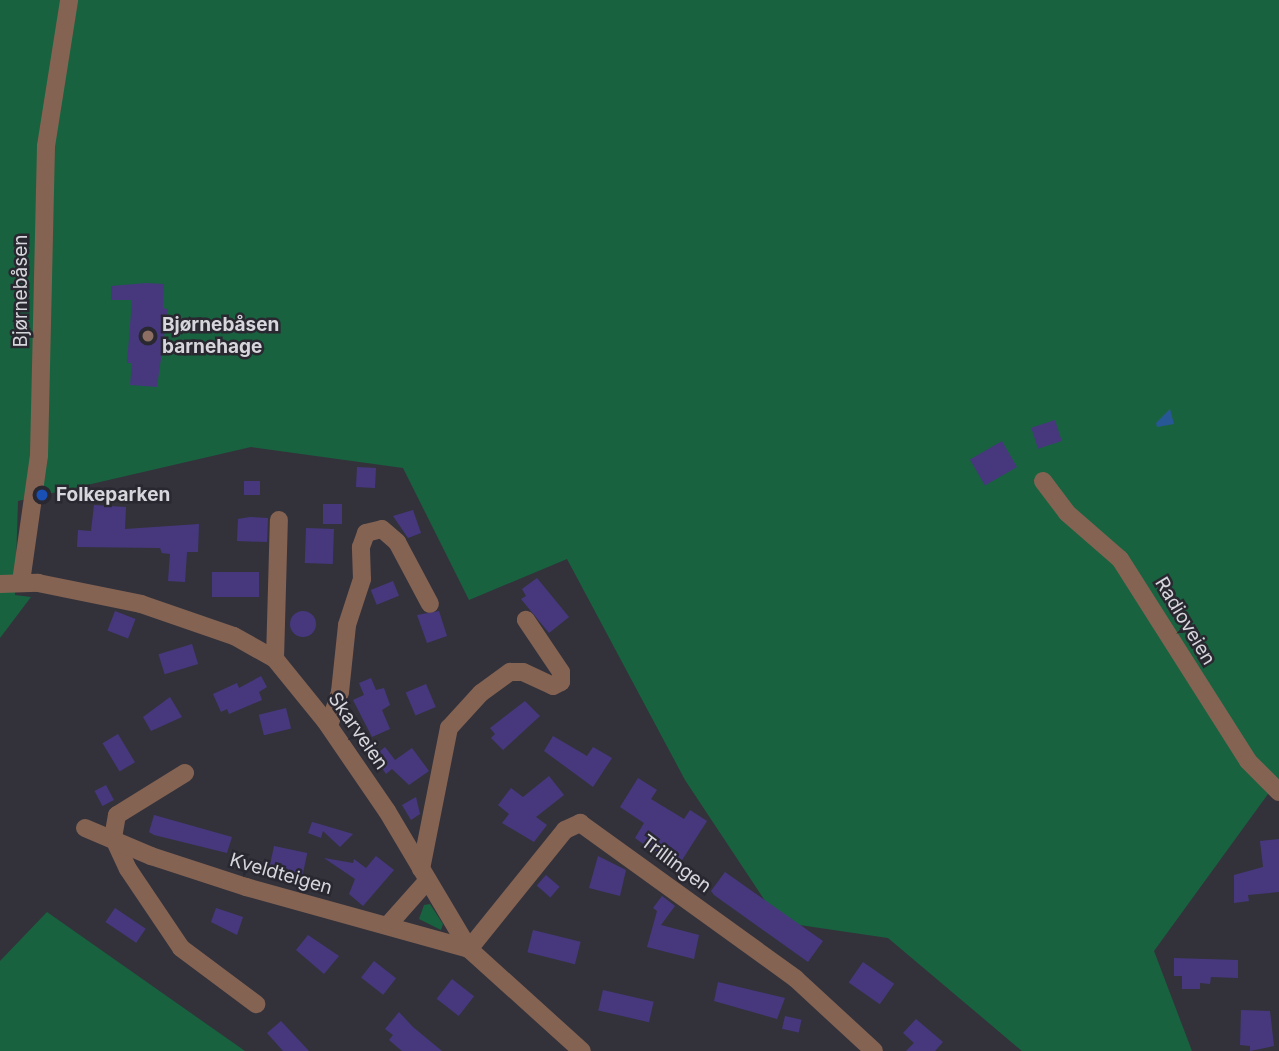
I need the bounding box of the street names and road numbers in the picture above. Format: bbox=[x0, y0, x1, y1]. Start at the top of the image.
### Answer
street label: Bjørnebåsen bbox=[10, 235, 32, 347]
street label: Radioveien bbox=[1150, 573, 1220, 669]
street label: Skarveien bbox=[323, 688, 393, 774]
street label: Trillingen bbox=[636, 830, 716, 898]
street label: Kveldteigen bbox=[227, 848, 335, 900]

